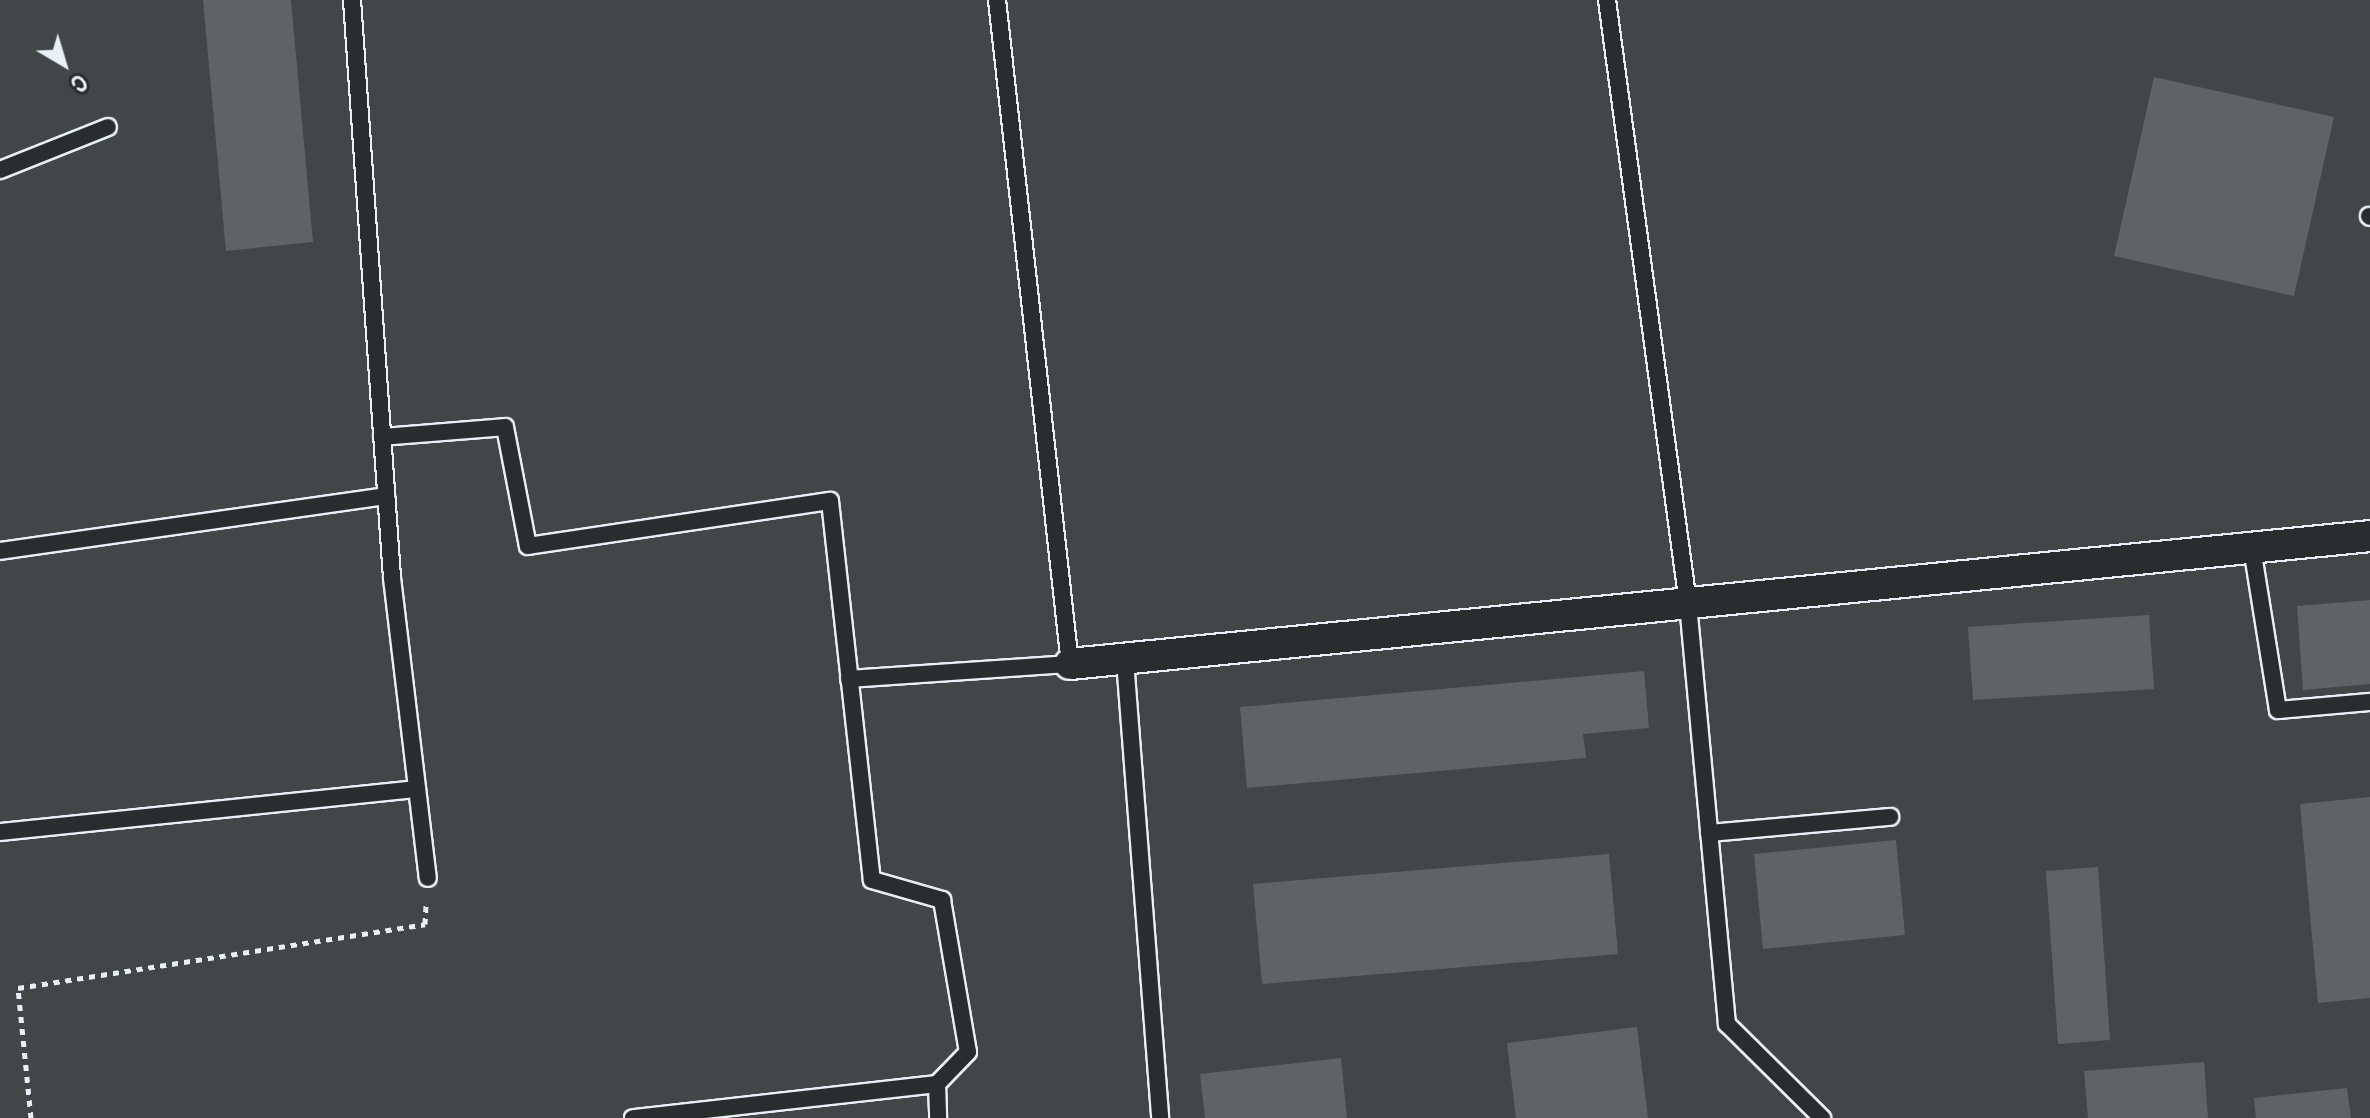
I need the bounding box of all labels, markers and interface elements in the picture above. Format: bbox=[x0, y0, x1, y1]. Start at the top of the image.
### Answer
north arrow bbox=[24, 24, 104, 104]
text: С bbox=[65, 68, 93, 98]

